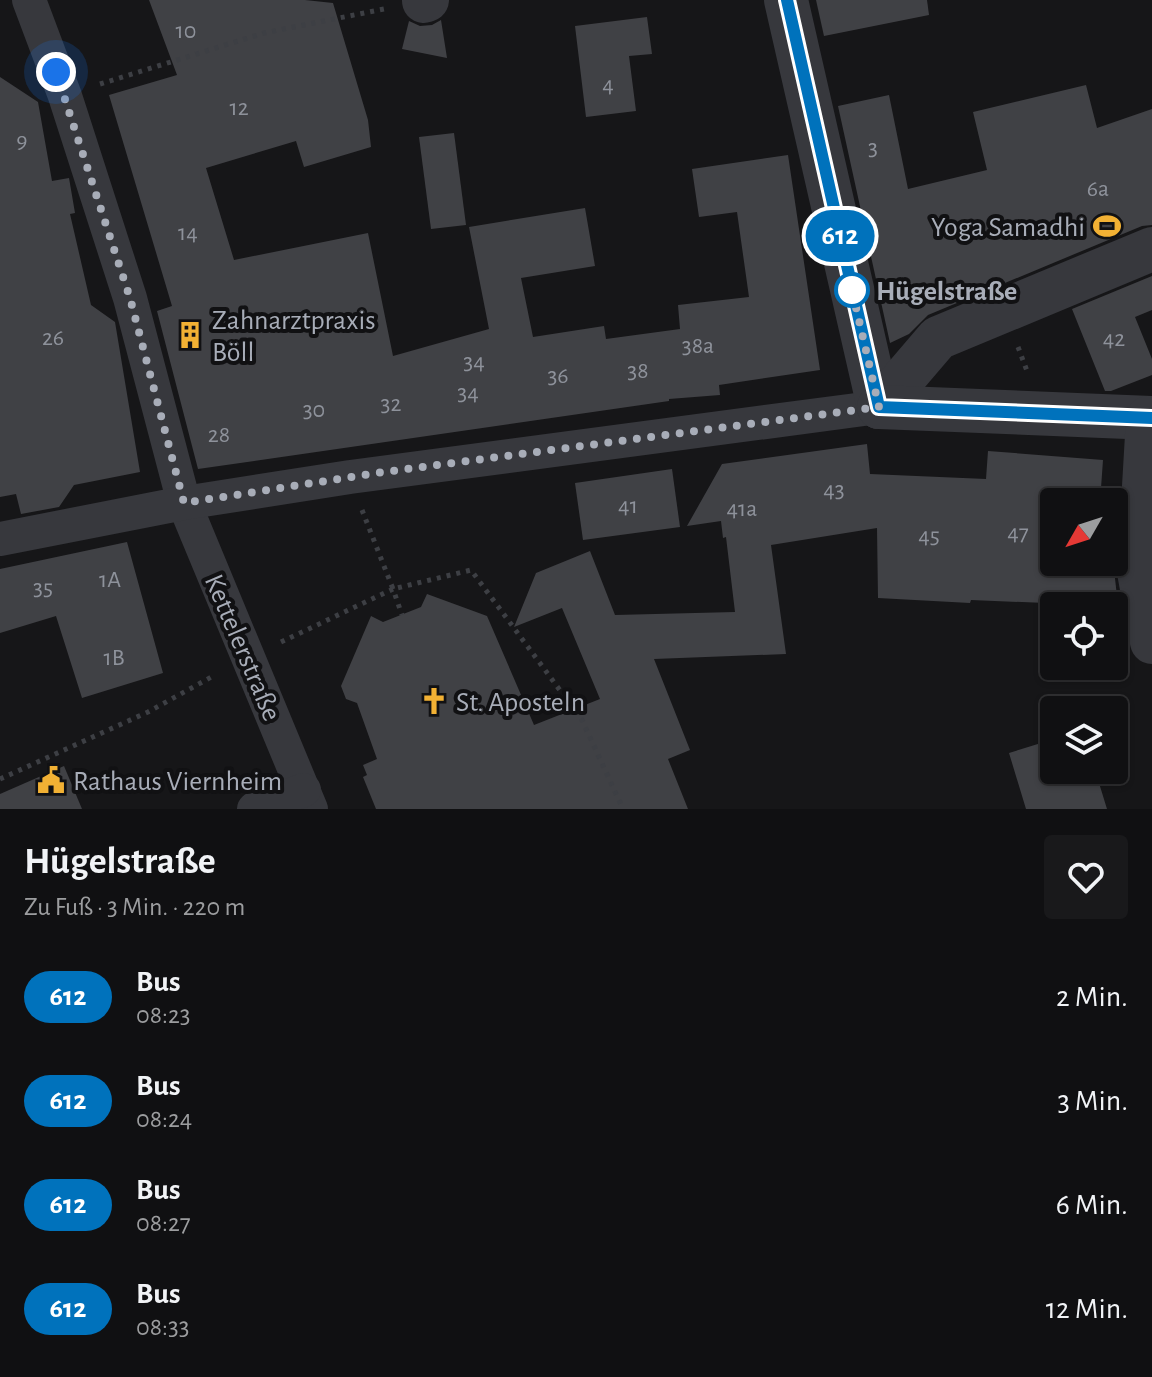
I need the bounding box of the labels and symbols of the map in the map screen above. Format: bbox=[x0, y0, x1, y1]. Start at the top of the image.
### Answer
house number: 10 bbox=[176, 19, 196, 43]
your location bbox=[36, 52, 76, 92]
house number: 4 bbox=[602, 73, 614, 97]
house number: 12 bbox=[229, 96, 249, 120]
house number: 9 bbox=[16, 129, 28, 153]
house number: 3 bbox=[868, 136, 878, 160]
house number: 6a bbox=[1087, 177, 1109, 201]
line badge: 612 bbox=[794, 210, 886, 262]
sports icon: Yoga Samadhi bbox=[1092, 211, 1122, 241]
place label: Yoga Samadhi bbox=[931, 214, 1085, 242]
house number: 14 bbox=[178, 221, 198, 245]
marker: Hügelstraße bbox=[835, 273, 869, 307]
place label: Hügelstraße bbox=[876, 278, 1017, 306]
place label: Zahnarztpraxis Böll bbox=[212, 307, 376, 367]
building icon: Zahnarztpraxis Böll bbox=[175, 320, 205, 350]
house number: 26 bbox=[42, 326, 64, 350]
house number: 42 bbox=[1103, 327, 1125, 351]
house number: 38a bbox=[682, 334, 714, 358]
house number: 34 bbox=[463, 350, 485, 374]
house number: 38 bbox=[627, 359, 649, 383]
house number: 36 bbox=[547, 364, 569, 388]
house number: 34 bbox=[457, 381, 479, 405]
house number: 32 bbox=[381, 392, 401, 416]
house number: 30 bbox=[303, 398, 325, 422]
house number: 28 bbox=[208, 423, 230, 447]
house number: 43 bbox=[823, 478, 845, 502]
north arrow bbox=[1040, 488, 1128, 576]
house number: 41 bbox=[618, 494, 638, 518]
house number: 41a bbox=[727, 497, 757, 521]
house number: 47 bbox=[1007, 521, 1029, 545]
house number: 45 bbox=[918, 524, 940, 548]
house number: 1A bbox=[99, 568, 121, 592]
street label: Kettelerstraße bbox=[199, 570, 286, 725]
house number: 35 bbox=[33, 576, 53, 600]
house number: 1B bbox=[103, 646, 125, 670]
church icon: St. Aposteln bbox=[419, 686, 449, 716]
place label: St. Aposteln bbox=[456, 689, 585, 717]
public building icon: Rathaus Viernheim bbox=[36, 765, 66, 795]
place label: Rathaus Viernheim bbox=[73, 768, 282, 796]

